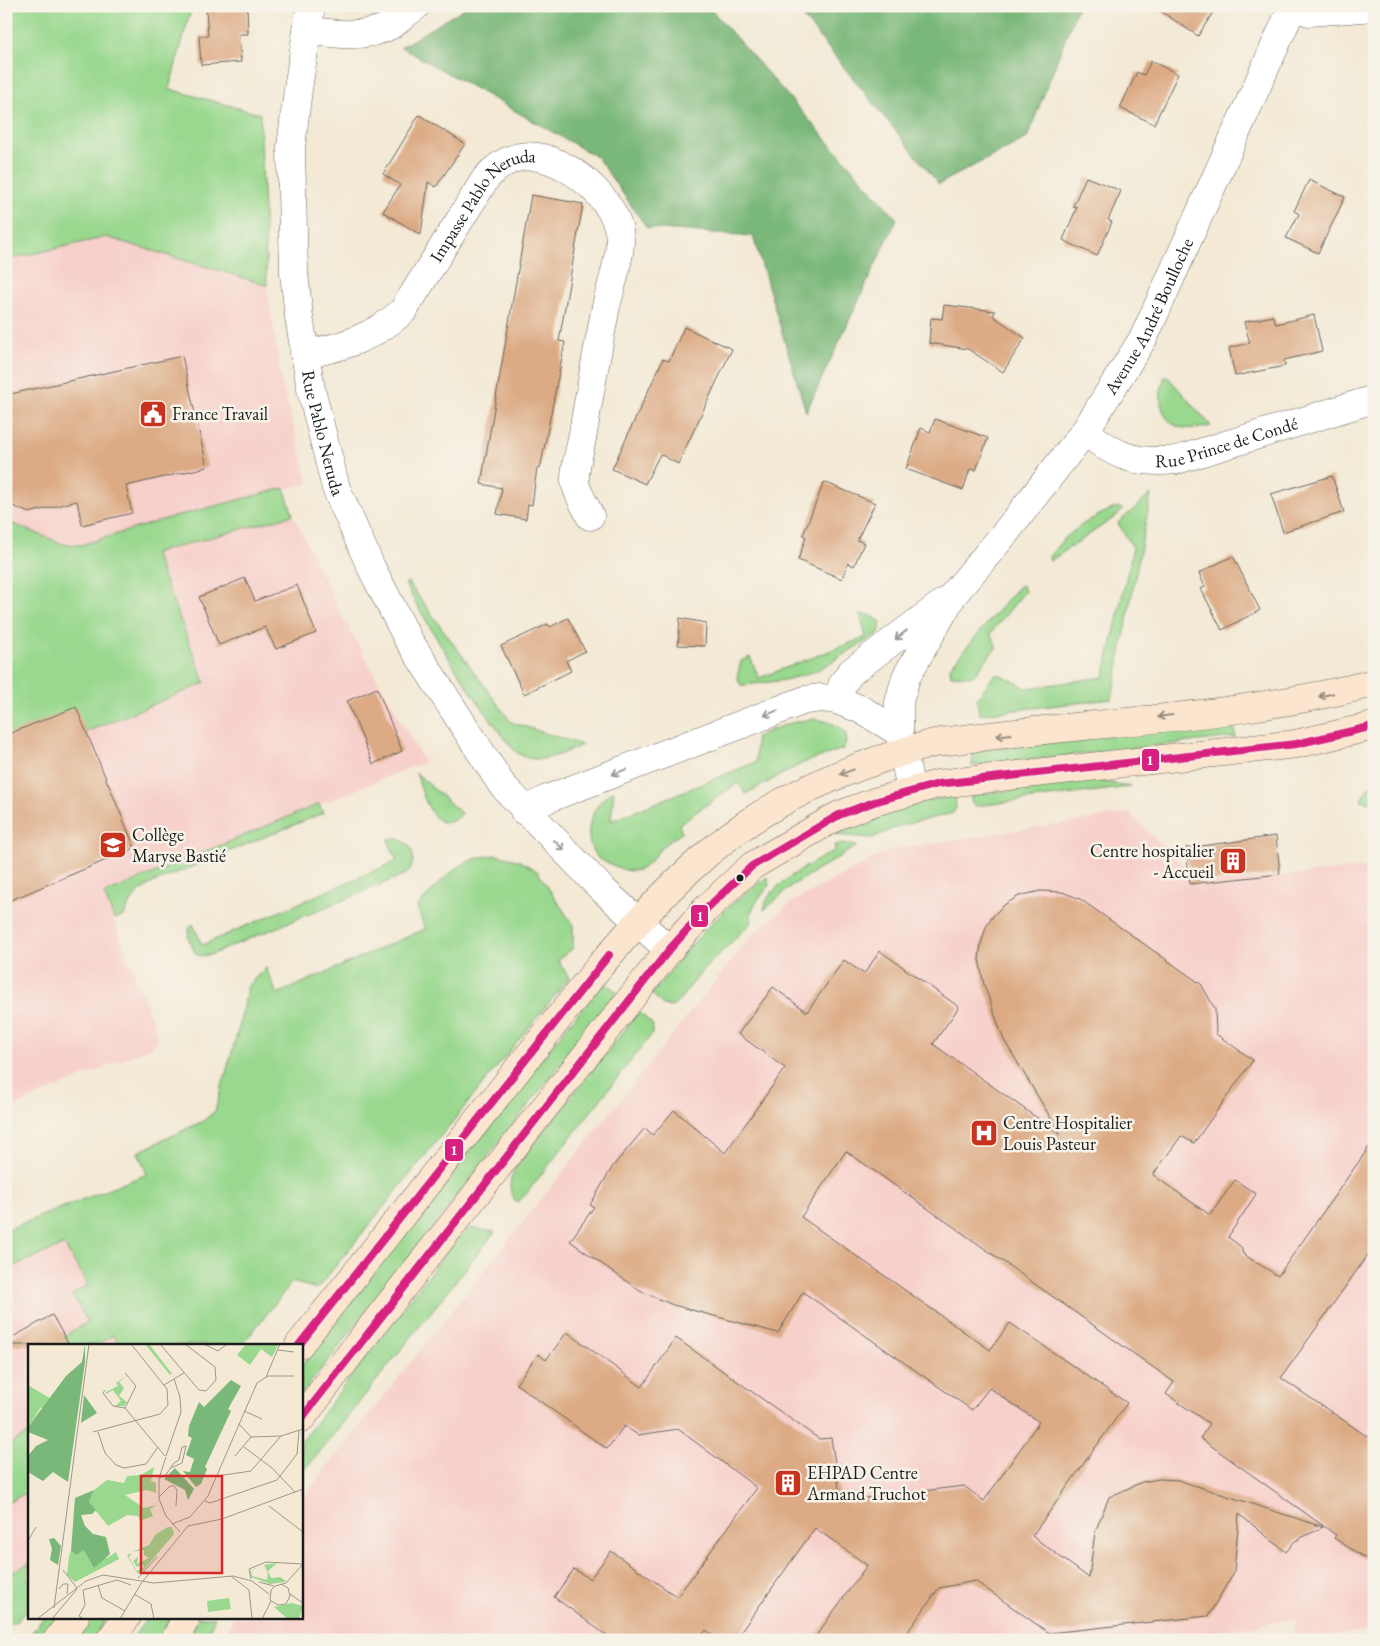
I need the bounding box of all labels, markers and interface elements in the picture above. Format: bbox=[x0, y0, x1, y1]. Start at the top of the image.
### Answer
street label: Impasse Pablo Neruda bbox=[424, 144, 537, 266]
street label: Avenue André Boulloche bbox=[1098, 234, 1198, 400]
street label: Rue Pablo Neruda bbox=[297, 368, 350, 500]
public building icon: France Travail bbox=[138, 399, 168, 429]
place label: France Travail bbox=[172, 402, 268, 425]
street label: Rue Prince de Condé bbox=[1155, 411, 1300, 472]
one-way arrow bbox=[894, 630, 907, 641]
one-way arrow bbox=[1319, 691, 1335, 700]
one-way arrow bbox=[764, 709, 779, 718]
one-way arrow bbox=[1158, 711, 1174, 721]
one-way arrow bbox=[996, 730, 1012, 740]
line badge: 1 bbox=[1141, 748, 1160, 772]
text: 1 bbox=[1146, 751, 1154, 769]
one-way arrow bbox=[612, 768, 627, 777]
one-way arrow bbox=[840, 768, 855, 777]
place label: Collège Maryse Bastié bbox=[132, 823, 226, 867]
school or university icon: Collège Maryse Bastié bbox=[98, 830, 128, 860]
one-way arrow bbox=[553, 839, 565, 851]
place label: Centre hospitalier - Accueil bbox=[1090, 839, 1214, 883]
building icon: Centre hospitalier - Accueil bbox=[1218, 846, 1248, 876]
unlabelled marker bbox=[735, 873, 745, 883]
line badge: 1 bbox=[690, 904, 709, 928]
text: 1 bbox=[696, 907, 704, 925]
place label: Centre Hospitalier Louis Pasteur bbox=[1003, 1111, 1132, 1155]
hospital icon: Centre Hospitalier Louis Pasteur bbox=[969, 1118, 999, 1148]
line badge: 1 bbox=[444, 1138, 464, 1162]
text: 1 bbox=[450, 1141, 458, 1159]
inset map bbox=[28, 1344, 302, 1618]
place label: EHPAD Centre Armand Truchot bbox=[806, 1461, 926, 1505]
building icon: EHPAD Centre Armand Truchot bbox=[773, 1468, 803, 1498]

